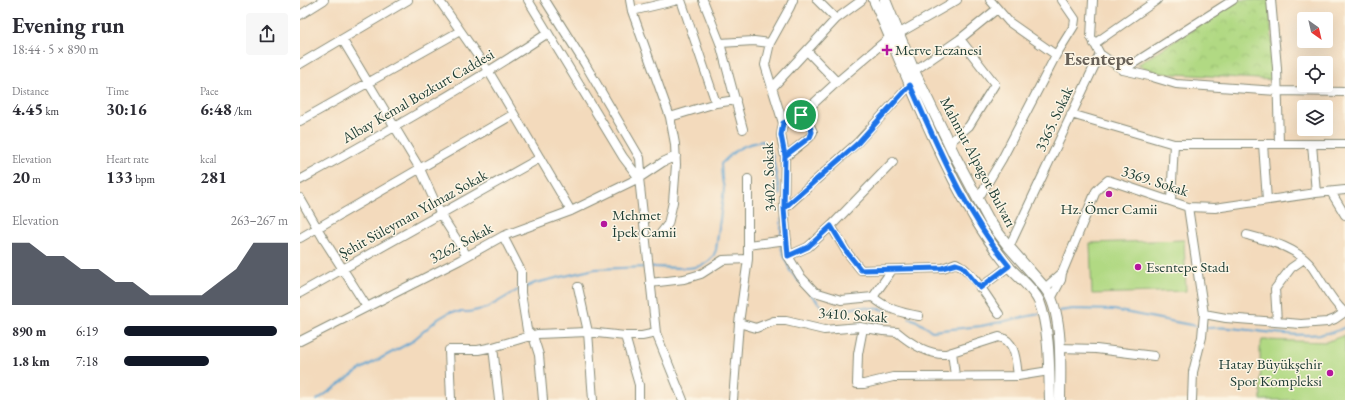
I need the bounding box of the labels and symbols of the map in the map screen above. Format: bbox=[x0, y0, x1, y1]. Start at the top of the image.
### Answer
north arrow bbox=[1297, 12, 1333, 48]
place label: Merve Eczanesi bbox=[895, 40, 982, 59]
street label: Albay Kemal Bozkurt Caddesi bbox=[337, 44, 498, 147]
marker: Merve Eczanesi bbox=[882, 45, 892, 55]
district label: Esentepe bbox=[1064, 46, 1134, 71]
street label: 3365. Sokak bbox=[1030, 82, 1077, 154]
street label: Mahmut Alpagot Bulvarı bbox=[936, 93, 1021, 230]
pin bbox=[784, 98, 818, 132]
street label: 3402. Sokak bbox=[758, 141, 779, 212]
street label: 3369. Sokak bbox=[1119, 161, 1192, 201]
street label: Şehit Süleyman Yılmaz Sokak bbox=[335, 164, 491, 262]
marker: Hz. Ömer Camii bbox=[1104, 189, 1114, 199]
place label: Hz. Ömer Camii bbox=[1061, 199, 1158, 218]
place label: Mehmet İpek Camii bbox=[612, 205, 677, 241]
street label: 3262. Sokak bbox=[426, 217, 497, 267]
marker: Mehmet İpek Camii bbox=[599, 219, 609, 229]
place label: Esentepe Stadı bbox=[1146, 257, 1230, 276]
marker: Esentepe Stadı bbox=[1133, 262, 1143, 272]
street label: 3410. Sokak bbox=[818, 303, 889, 326]
place label: Hatay Büyükşehir Spor Kompleksi bbox=[1218, 354, 1322, 390]
marker: Hatay Büyükşehir Spor Kompleksi bbox=[1325, 368, 1335, 378]

